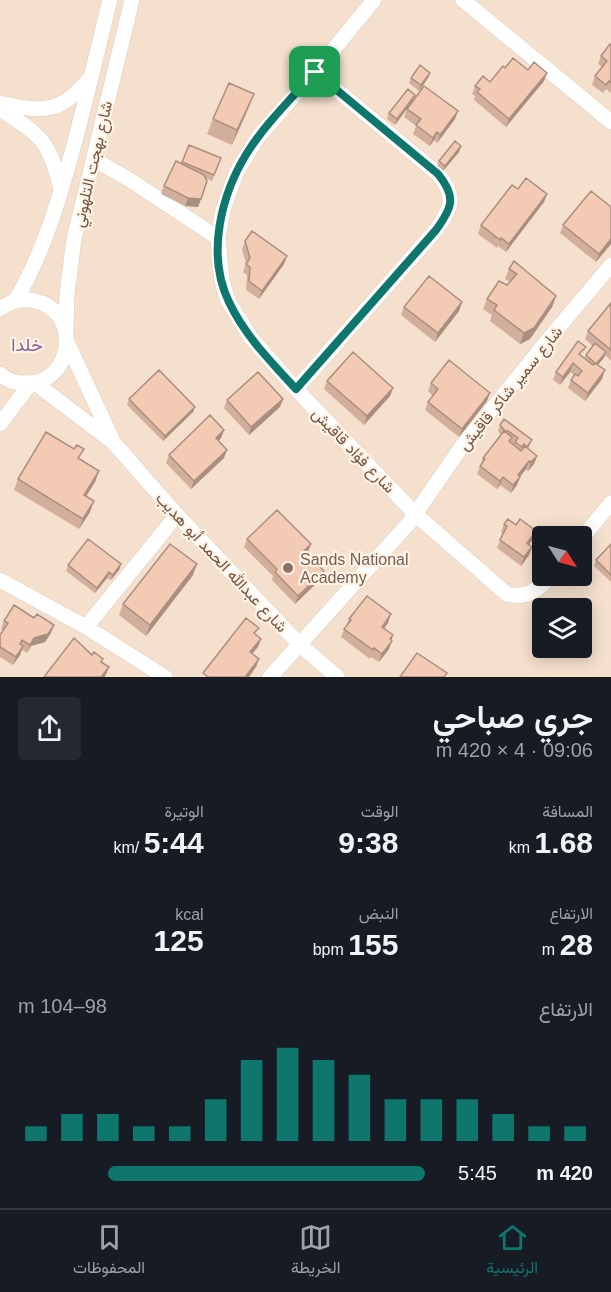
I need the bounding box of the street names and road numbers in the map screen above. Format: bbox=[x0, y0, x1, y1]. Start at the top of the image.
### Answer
street label: شارع بهجت التلهوني bbox=[70, 99, 120, 230]
street label: شارع سمير شاكر قاقيش bbox=[455, 323, 568, 456]
street label: شارع فؤاد قاقيش bbox=[307, 404, 398, 498]
street label: شارع عبدالله الحمد أبو هديب bbox=[150, 488, 291, 638]

